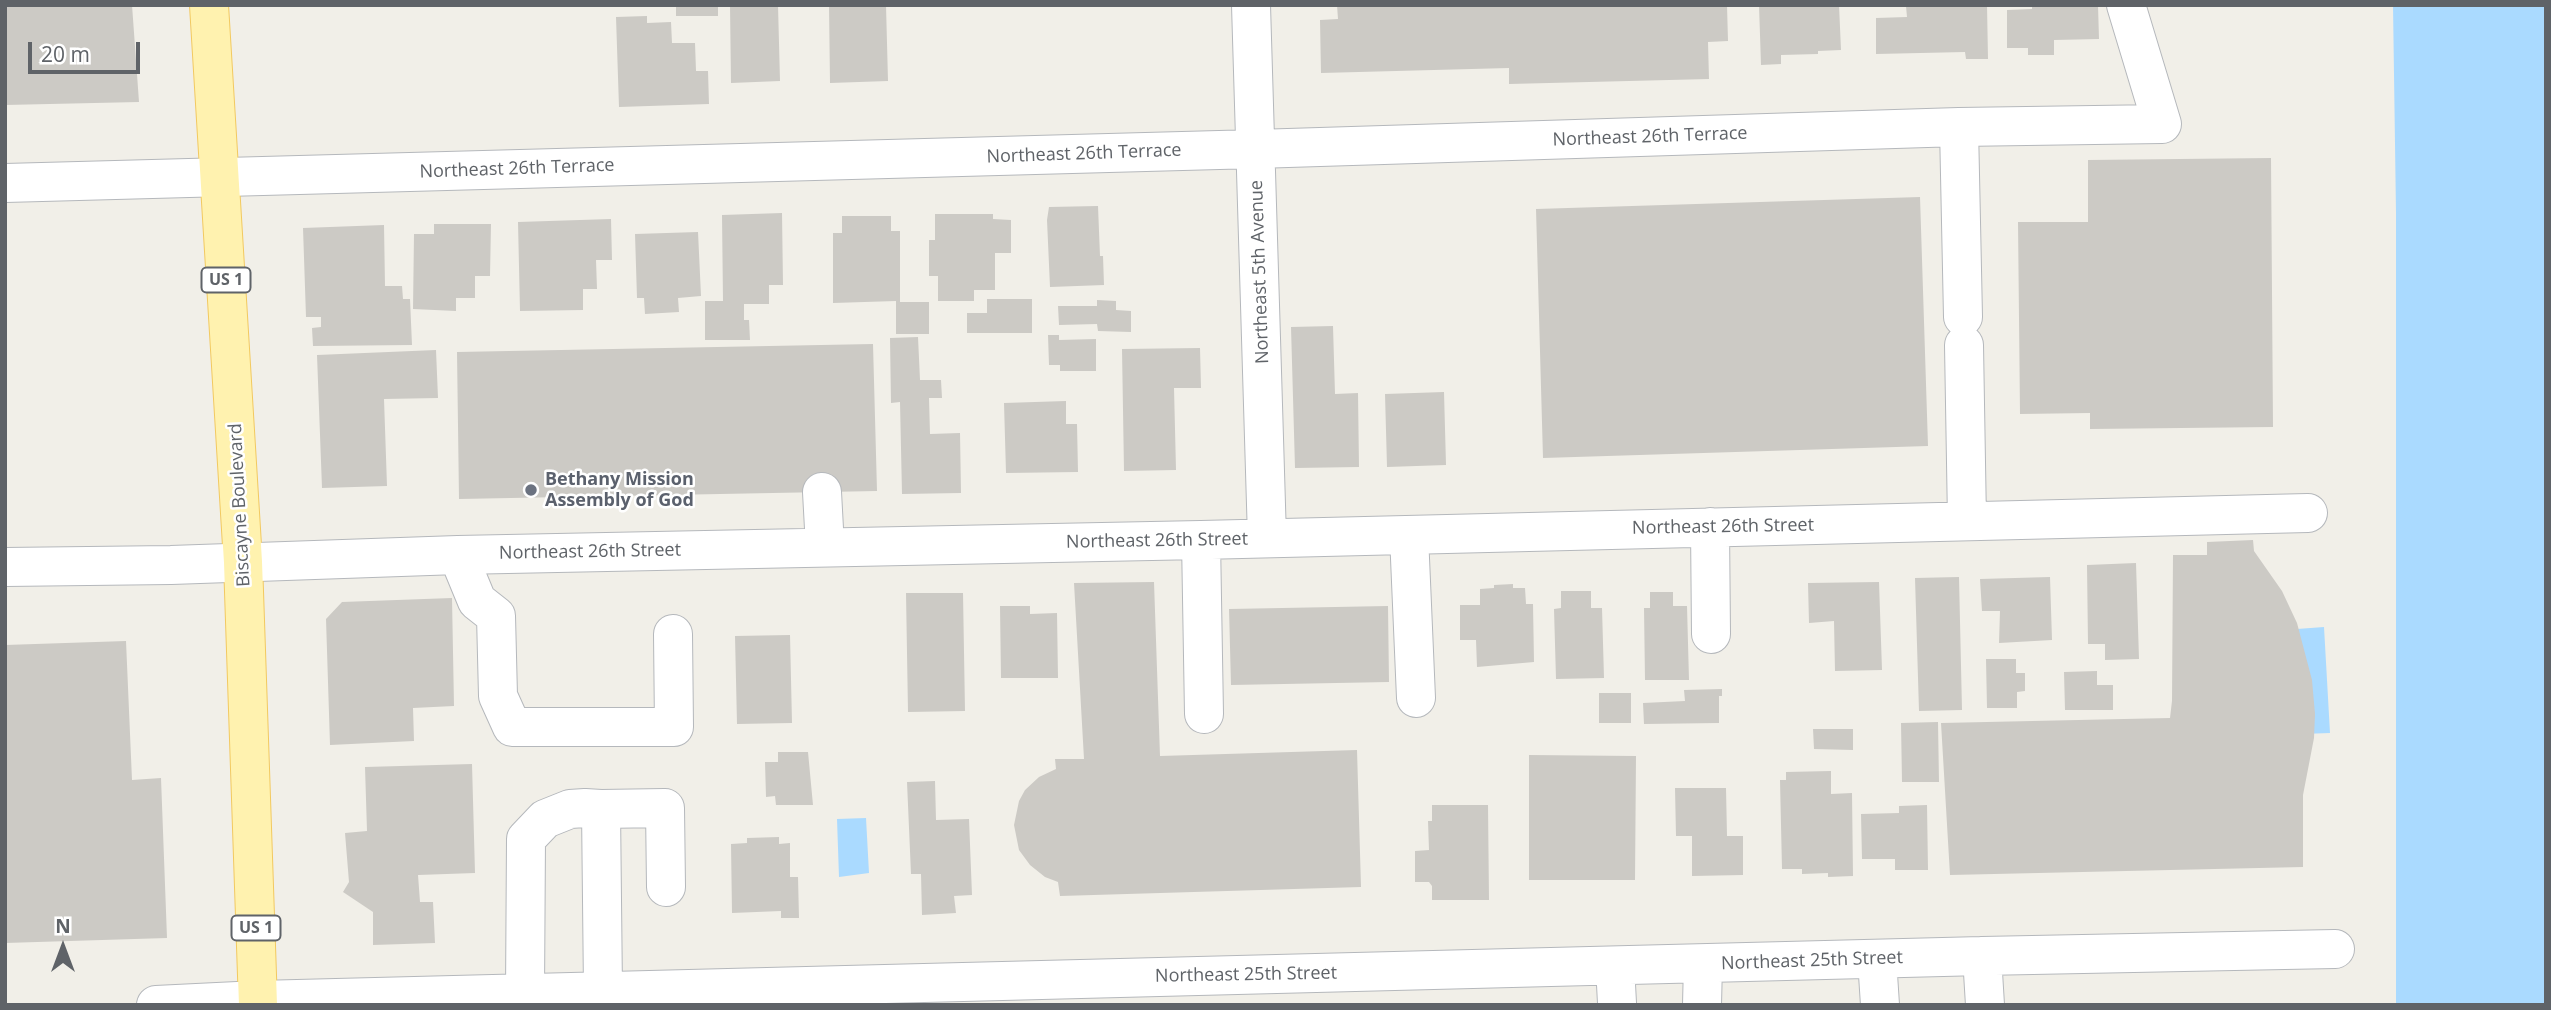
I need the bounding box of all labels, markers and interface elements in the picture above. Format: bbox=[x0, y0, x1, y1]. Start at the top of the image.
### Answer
scale bar bbox=[32, 28, 144, 72]
text: 20 m bbox=[41, 40, 90, 68]
street label: Northeast 26th Terrace bbox=[1552, 123, 1748, 151]
street label: Northeast 26th Terrace bbox=[986, 140, 1182, 168]
street label: Northeast 26th Terrace bbox=[419, 155, 615, 183]
street label: Northeast 5th Avenue bbox=[1246, 180, 1274, 364]
road number: US 1 bbox=[202, 268, 250, 292]
street label: Biscayne Boulevard bbox=[225, 423, 255, 587]
place label: Bethany Mission Assembly of God bbox=[545, 469, 694, 512]
marker: Bethany Mission Assembly of God bbox=[523, 482, 539, 498]
street label: Northeast 26th Street bbox=[1632, 515, 1814, 539]
street label: Northeast 26th Street bbox=[1066, 529, 1248, 553]
street label: Northeast 26th Street bbox=[499, 540, 681, 564]
north arrow bbox=[28, 912, 98, 982]
text: N bbox=[55, 913, 71, 939]
road number: US 1 bbox=[232, 916, 280, 940]
street label: Northeast 25th Street bbox=[1721, 947, 1903, 975]
street label: Northeast 25th Street bbox=[1155, 963, 1337, 987]

